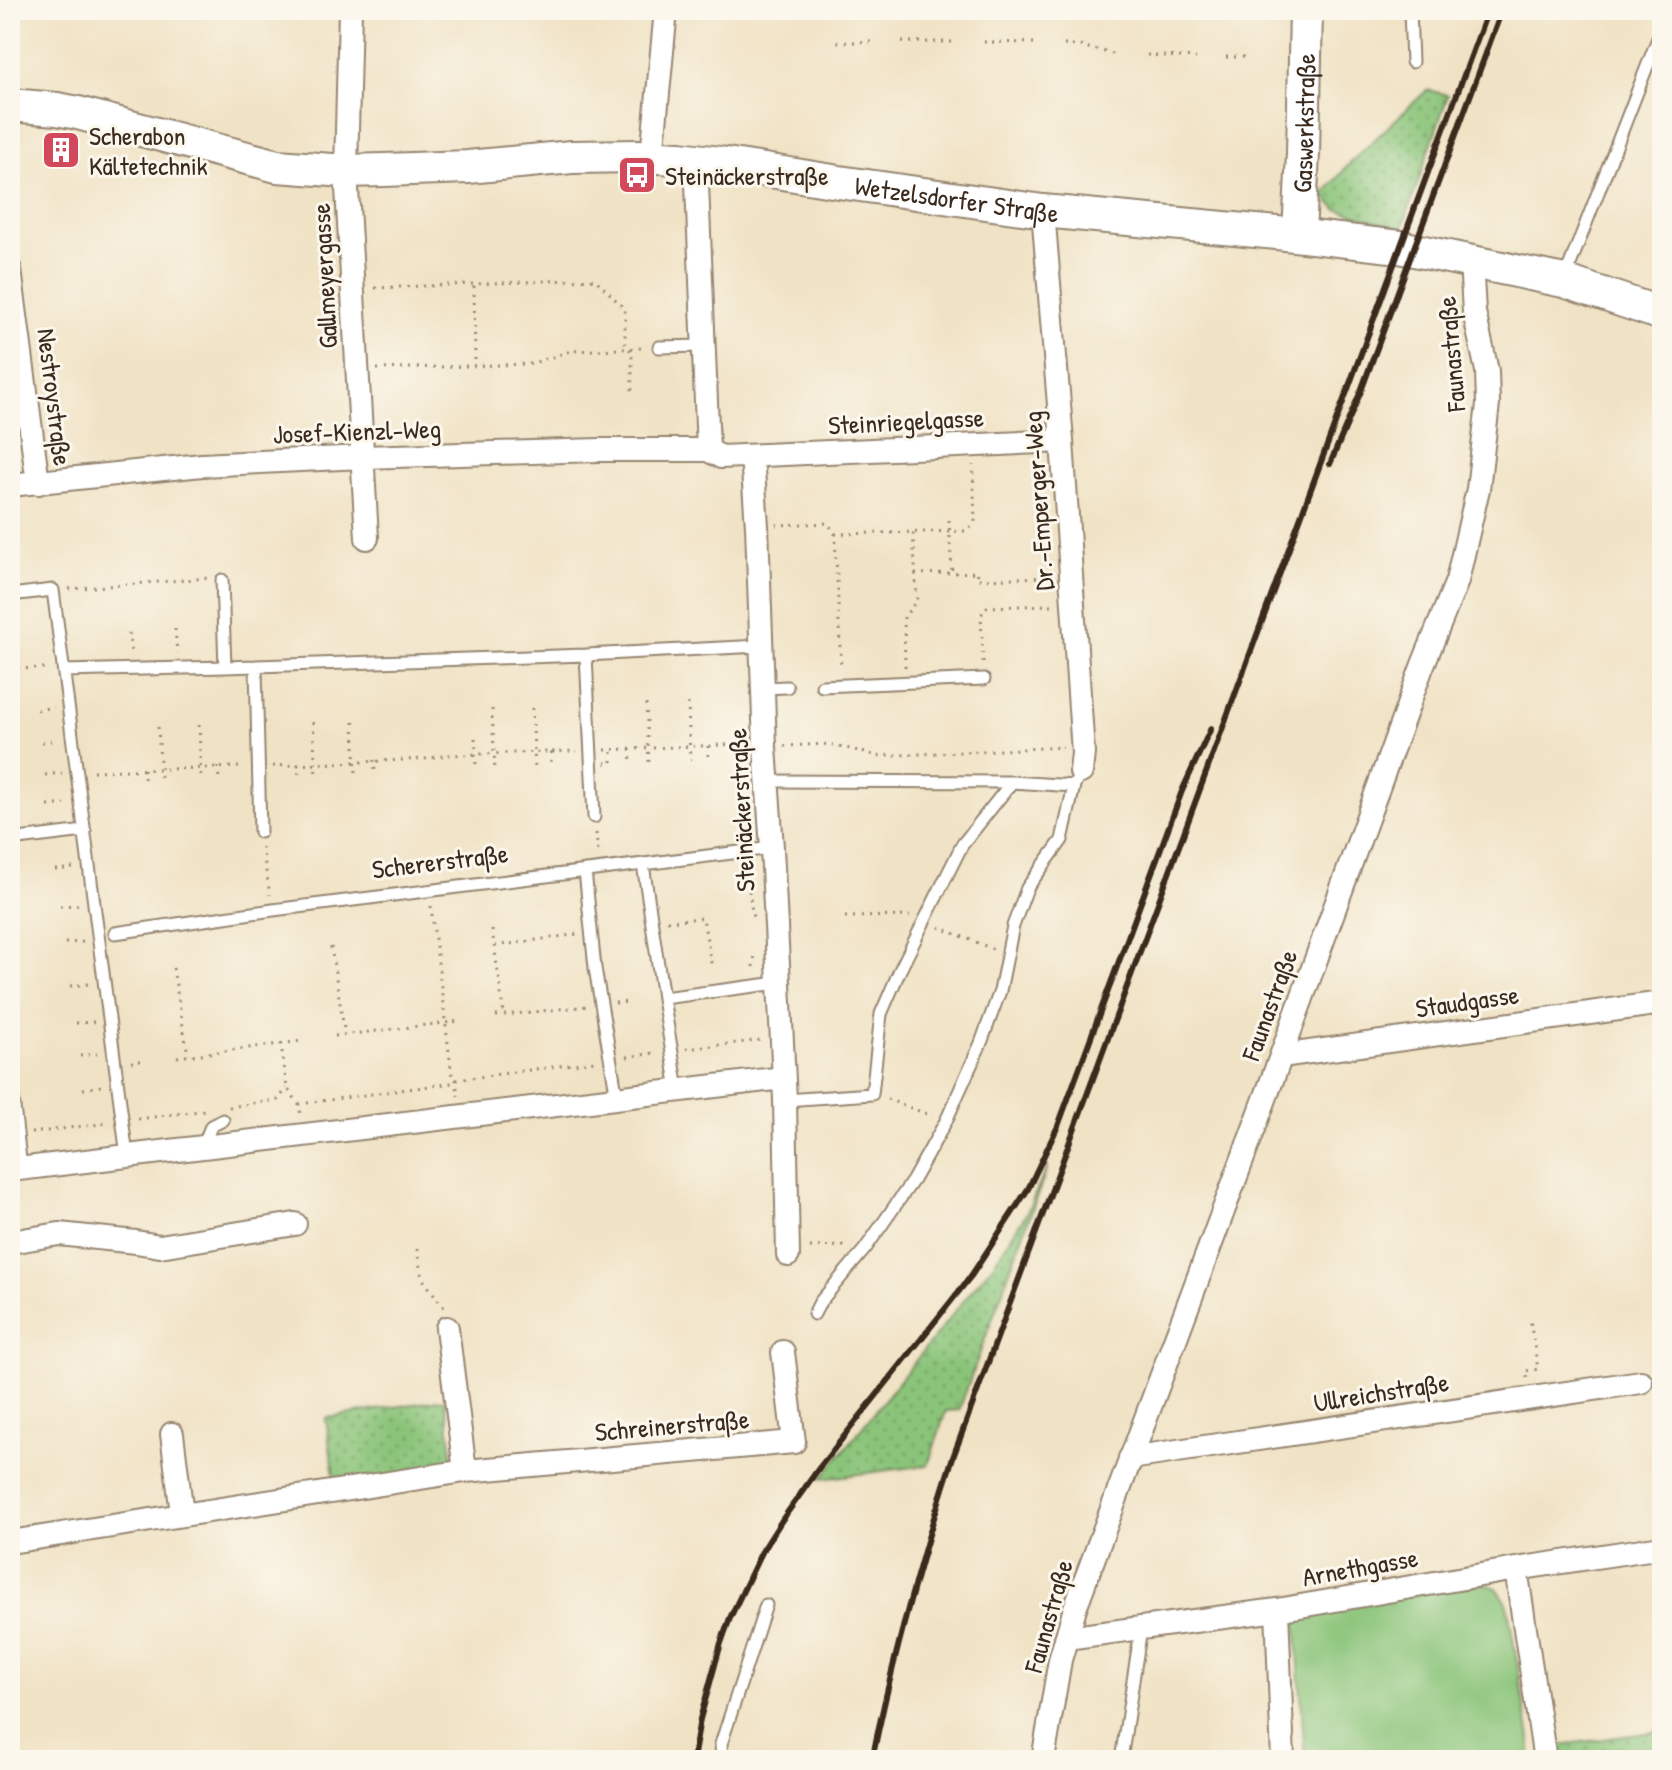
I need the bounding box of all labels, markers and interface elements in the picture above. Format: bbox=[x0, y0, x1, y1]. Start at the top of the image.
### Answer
street label: Gaswerkstraße bbox=[1284, 53, 1323, 194]
place label: Scherabon Kältetechnik bbox=[89, 118, 208, 183]
building icon: Scherabon Kältetechnik bbox=[40, 129, 82, 171]
bus stop icon: Steinäckerstraße bbox=[616, 154, 658, 196]
place label: Steinäckerstraße bbox=[665, 158, 829, 193]
street label: Wetzelsdorfer Straße bbox=[853, 167, 1060, 230]
street label: Gallmeyergasse bbox=[303, 202, 345, 350]
street label: Faunastraße bbox=[1429, 295, 1474, 414]
street label: Nestroystraße bbox=[29, 326, 81, 468]
street label: Steinriegelgasse bbox=[827, 399, 985, 443]
street label: Dr.-Emperger-Weg bbox=[1014, 410, 1062, 592]
street label: Josef-Kienzl-Weg bbox=[272, 411, 442, 451]
street label: Steinäckerstraße bbox=[719, 727, 763, 893]
street label: Schererstraße bbox=[370, 835, 510, 887]
street label: Faunastraße bbox=[1232, 945, 1305, 1066]
street label: Staudgasse bbox=[1413, 976, 1521, 1026]
street label: Ullreichstraße bbox=[1311, 1364, 1451, 1420]
street label: Schreinerstraße bbox=[594, 1401, 750, 1449]
street label: Arnethgasse bbox=[1299, 1540, 1421, 1594]
street label: Faunastraße bbox=[1015, 1556, 1081, 1677]

